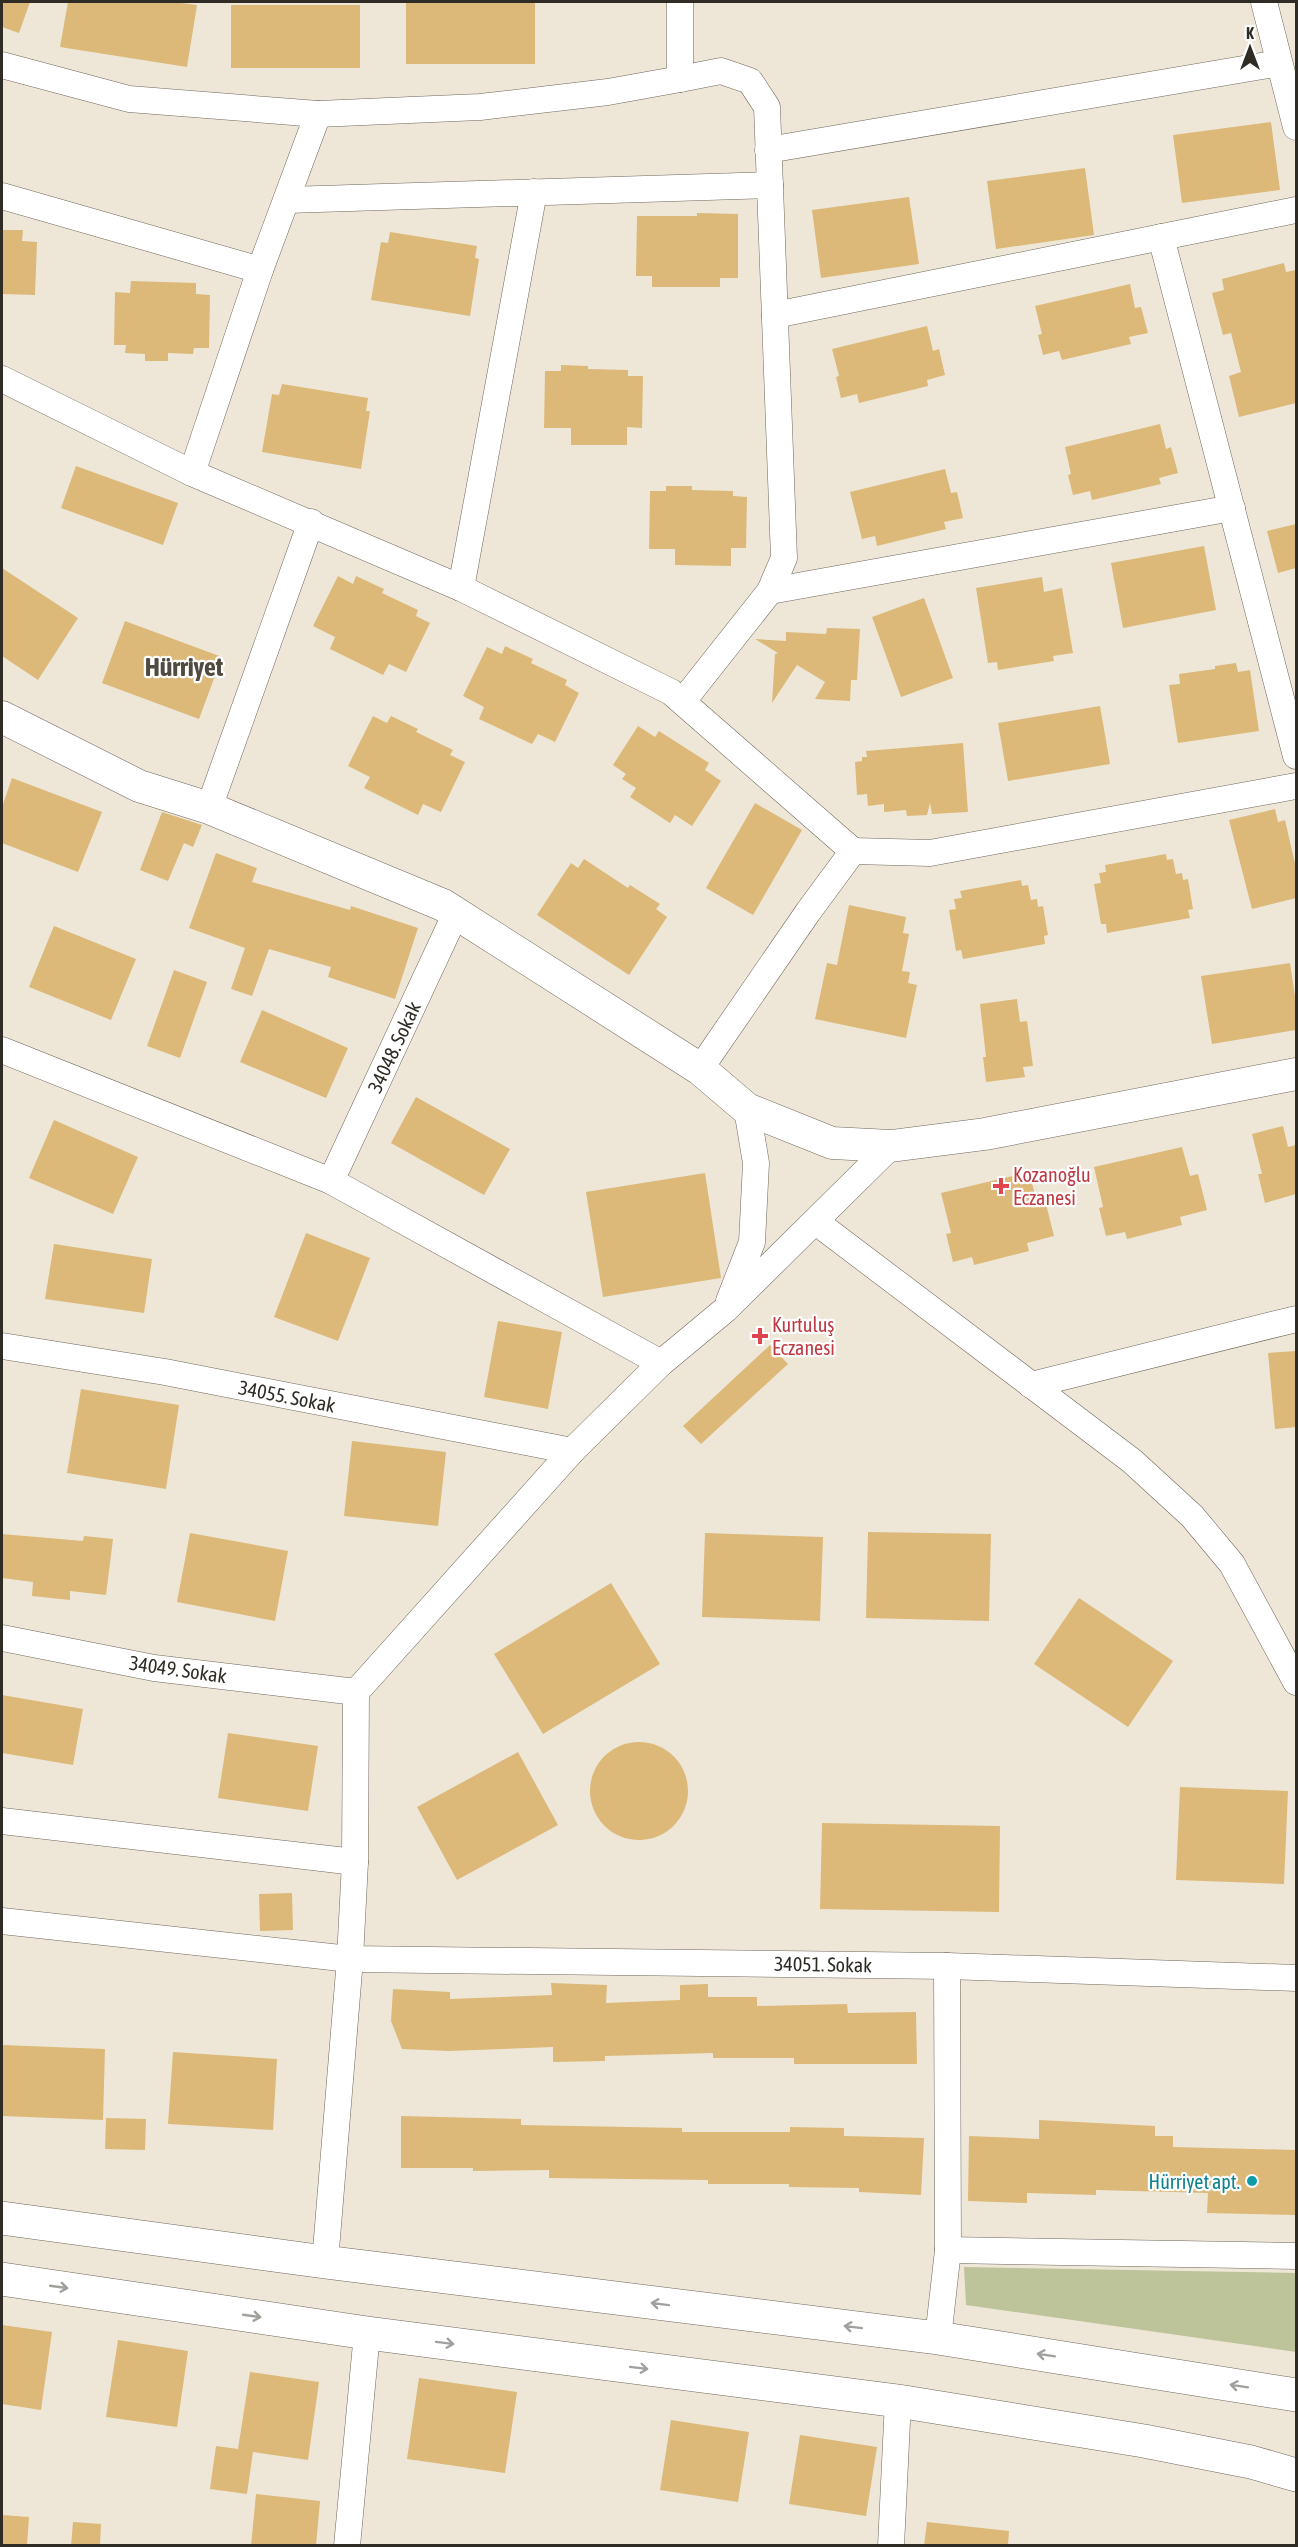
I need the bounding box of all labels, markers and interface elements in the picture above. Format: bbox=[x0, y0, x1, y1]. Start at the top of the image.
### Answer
north arrow bbox=[1220, 18, 1280, 78]
text: K bbox=[1246, 24, 1254, 42]
district label: Hürriyet bbox=[145, 652, 224, 682]
street label: 34048. Sokak bbox=[363, 998, 425, 1096]
place label: Kozanoğlu Eczanesi bbox=[1013, 1163, 1091, 1209]
marker: Kozanoğlu Eczanesi bbox=[994, 1179, 1008, 1193]
place label: Kurtuluş Eczanesi bbox=[772, 1313, 835, 1359]
marker: Kurtuluş Eczanesi bbox=[753, 1329, 767, 1343]
street label: 34055. Sokak bbox=[237, 1375, 337, 1417]
street label: 34049. Sokak bbox=[128, 1651, 228, 1687]
street label: 34051. Sokak bbox=[774, 1952, 872, 1976]
place label: Hürriyet apt. bbox=[1149, 2170, 1240, 2193]
marker: Hürriyet apt. bbox=[1245, 2174, 1259, 2188]
one-way arrow bbox=[49, 2282, 69, 2293]
one-way arrow bbox=[650, 2298, 670, 2309]
one-way arrow bbox=[242, 2311, 262, 2322]
one-way arrow bbox=[844, 2321, 864, 2332]
one-way arrow bbox=[435, 2338, 455, 2349]
one-way arrow bbox=[1037, 2349, 1057, 2360]
one-way arrow bbox=[628, 2363, 648, 2374]
one-way arrow bbox=[1229, 2380, 1249, 2391]

